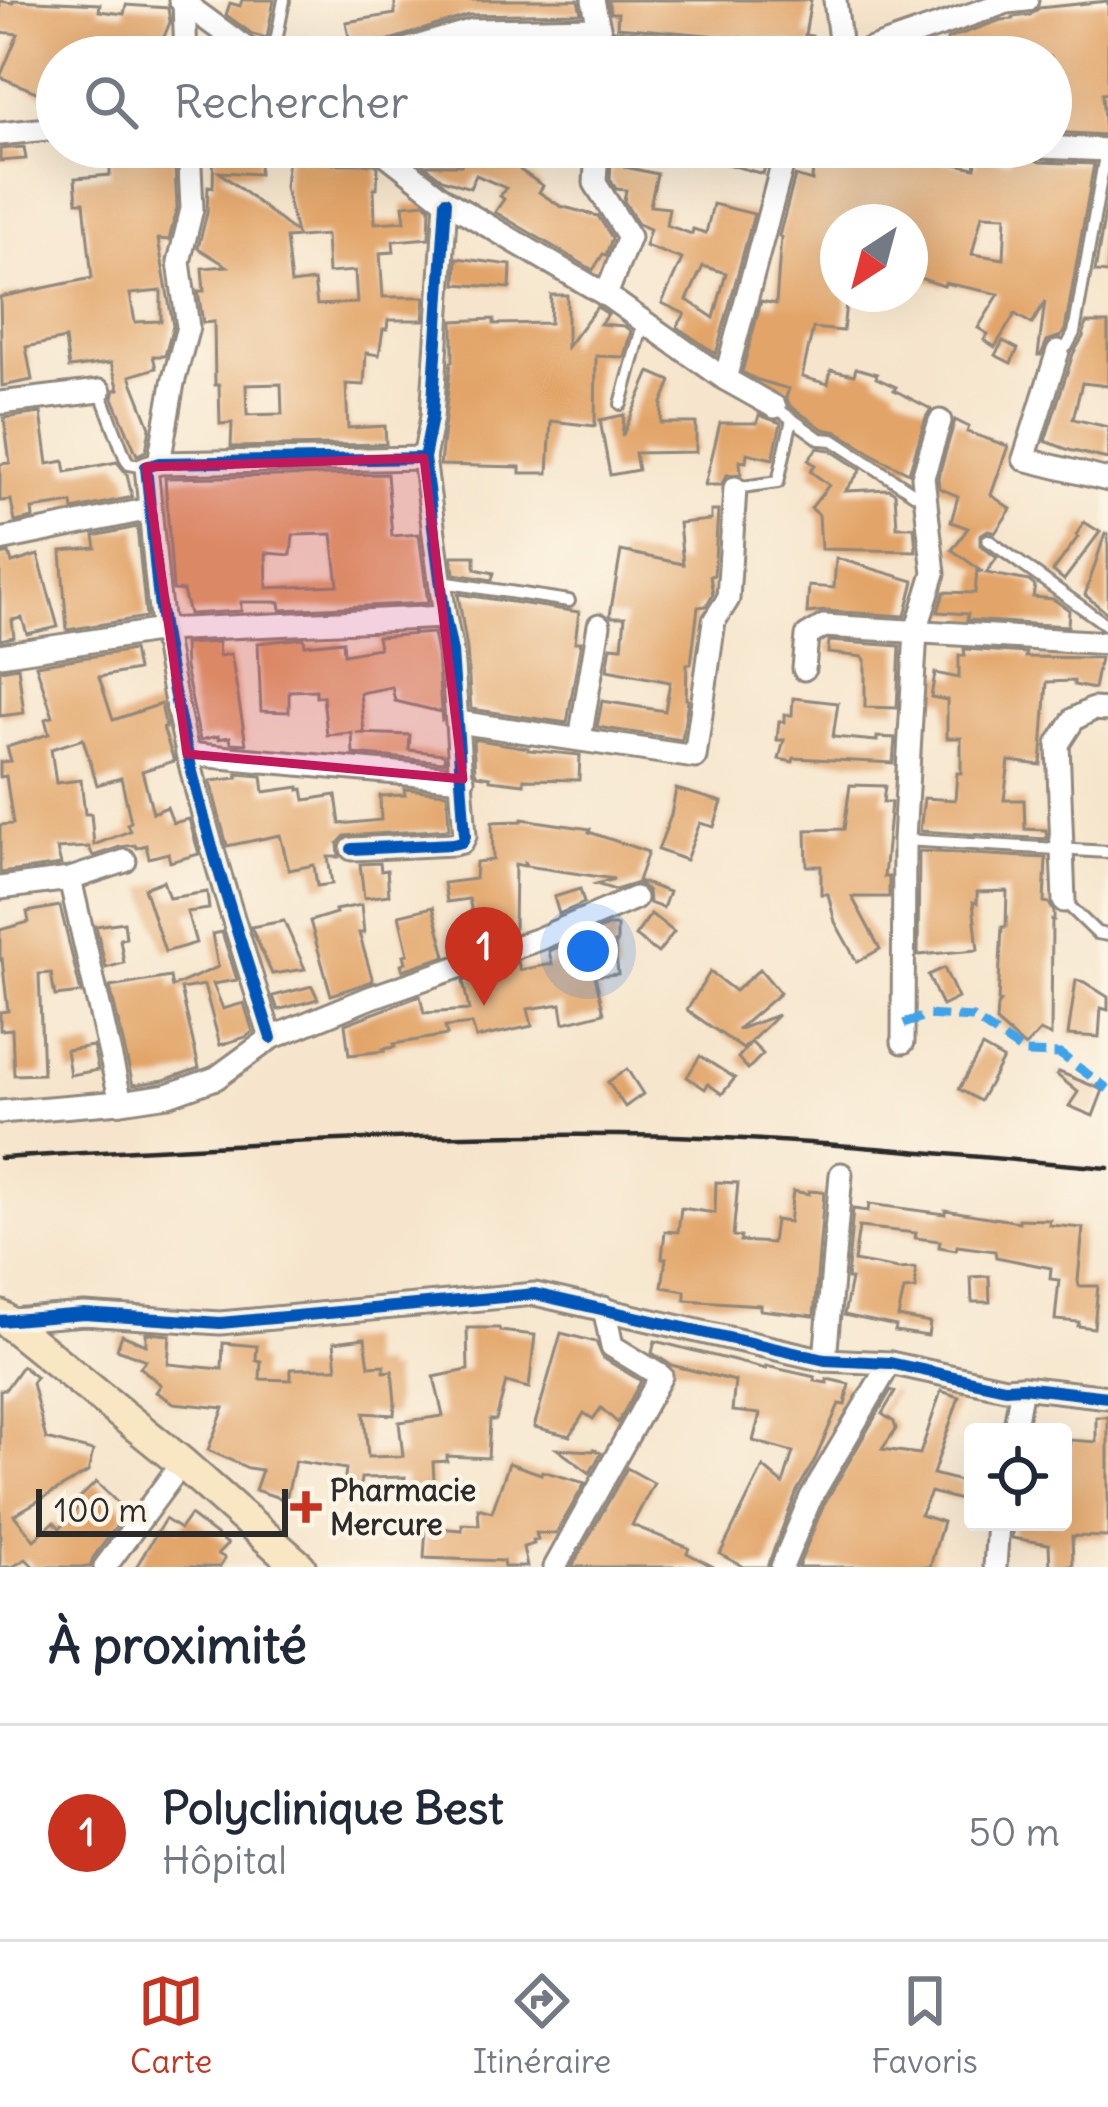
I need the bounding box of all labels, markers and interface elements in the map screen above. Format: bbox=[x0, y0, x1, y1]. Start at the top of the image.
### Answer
search box bbox=[36, 36, 1072, 168]
icon: search bbox=[78, 69, 144, 135]
text: Rechercher bbox=[174, 74, 409, 130]
north arrow bbox=[820, 204, 928, 312]
pin: 1 bbox=[445, 907, 523, 1006]
your location bbox=[558, 921, 618, 981]
map controls bbox=[964, 1423, 1072, 1531]
button: locate bbox=[964, 1423, 1072, 1531]
place label: Pharmacie Mercure bbox=[330, 1471, 476, 1543]
scale bar bbox=[36, 1483, 288, 1536]
text: 100 m bbox=[54, 1489, 147, 1531]
marker: Pharmacie Mercure bbox=[293, 1494, 319, 1520]
text: À proximité bbox=[48, 1613, 307, 1677]
text: Polyclinique Best bbox=[162, 1780, 504, 1836]
text: 1 bbox=[79, 1808, 95, 1857]
text: 50 m bbox=[968, 1808, 1060, 1857]
text: Hôpital bbox=[162, 1836, 287, 1885]
tab: Carte bbox=[130, 1968, 212, 2082]
tab: Itinéraire bbox=[473, 1968, 611, 2082]
tab: Favoris bbox=[871, 1968, 978, 2082]

